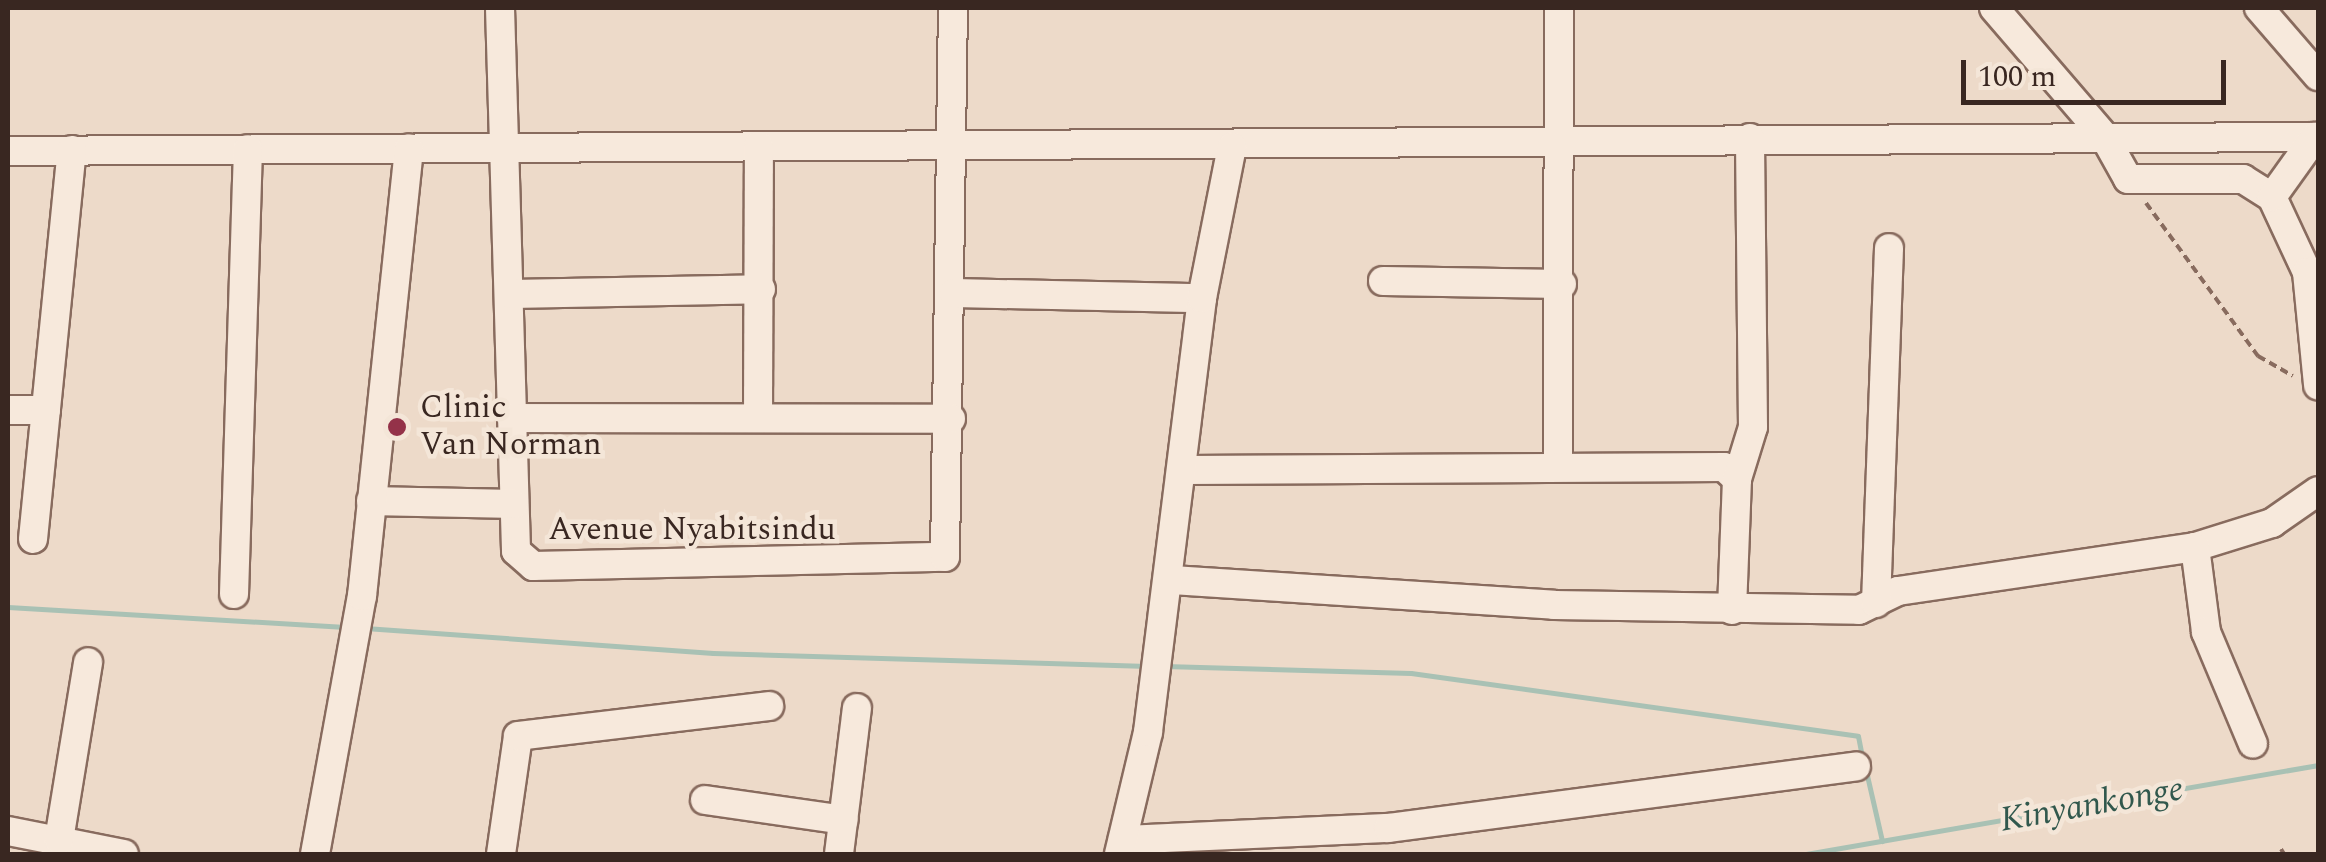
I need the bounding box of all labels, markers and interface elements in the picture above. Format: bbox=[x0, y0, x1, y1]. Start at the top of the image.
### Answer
scale bar bbox=[1966, 40, 2231, 102]
text: 100 m bbox=[1978, 54, 2056, 100]
place label: Clinic Van Norman bbox=[420, 390, 602, 465]
marker: Clinic Van Norman bbox=[384, 414, 410, 440]
street label: Avenue Nyabitsindu bbox=[548, 511, 836, 549]
water label: Kinyankonge bbox=[1997, 768, 2187, 842]

